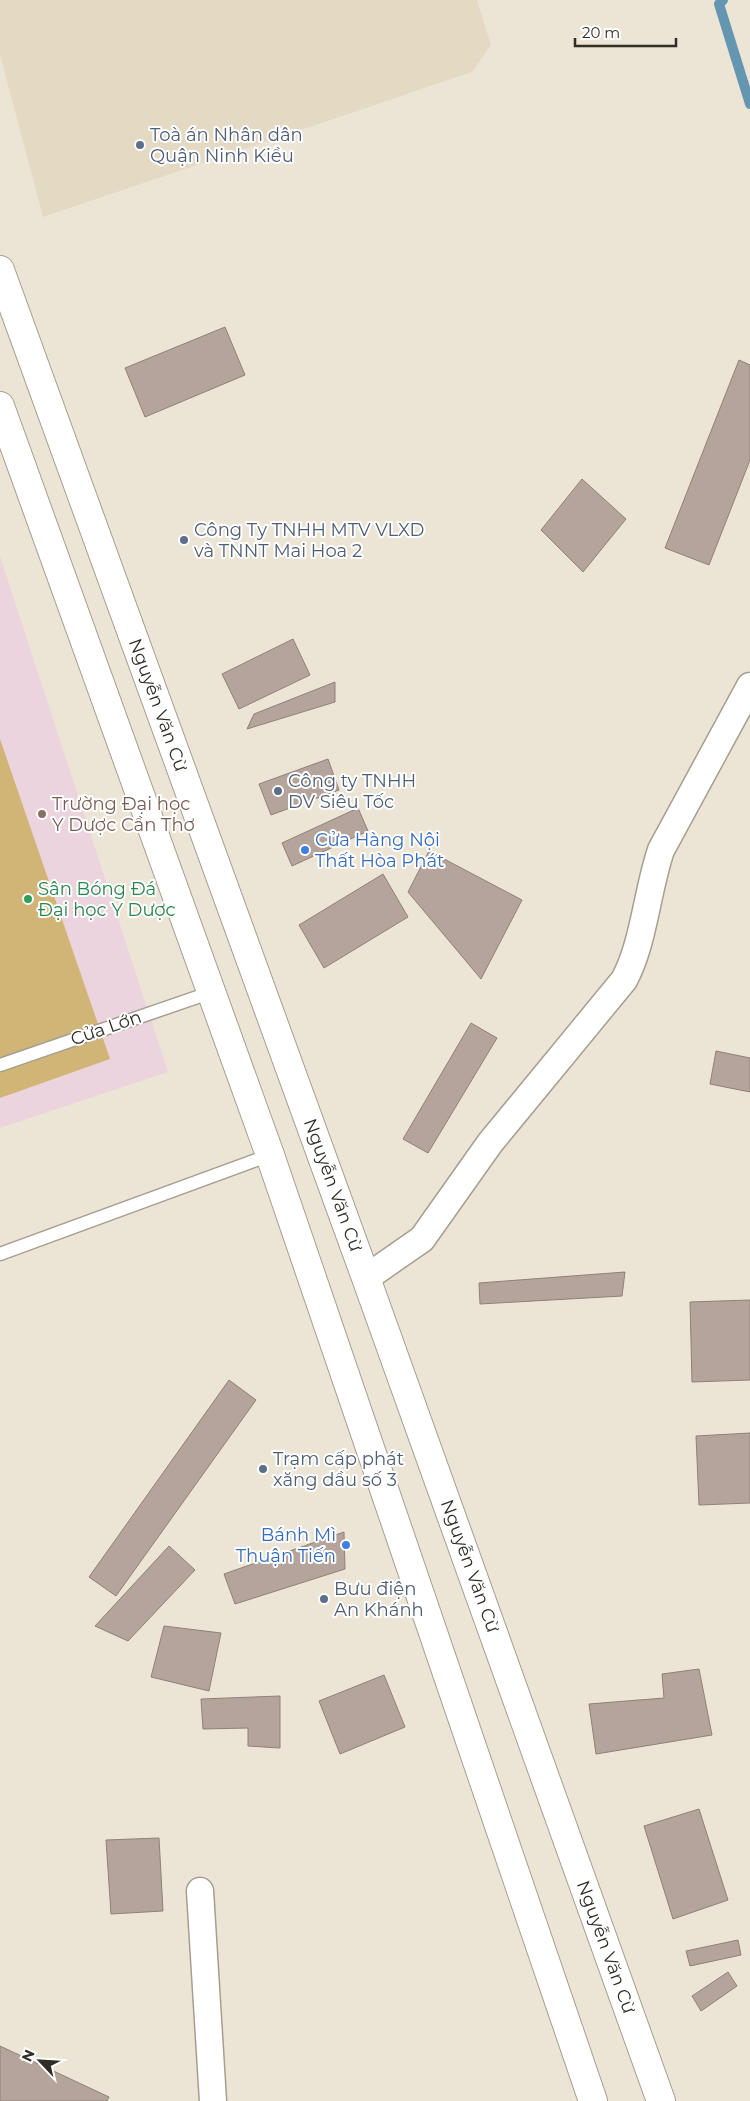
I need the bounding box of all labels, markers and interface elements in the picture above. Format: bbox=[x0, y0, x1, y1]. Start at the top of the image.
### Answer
scale bar bbox=[575, 15, 676, 47]
text: 20 m bbox=[582, 23, 620, 42]
place label: Toà án Nhân dân Quận Ninh Kiều bbox=[150, 124, 303, 167]
marker: Toà án Nhân dân Quận Ninh Kiều bbox=[134, 139, 146, 151]
place label: Công Ty TNHH MTV VLXD và TNNT Mai Hoa 2 bbox=[194, 519, 424, 562]
marker: Công Ty TNHH MTV VLXD và TNNT Mai Hoa 2 bbox=[178, 534, 190, 546]
street label: Nguyễn Văn Cừ bbox=[124, 635, 192, 775]
place label: Công ty TNHH DV Siêu Tốc bbox=[288, 770, 416, 813]
marker: Công ty TNHH DV Siêu Tốc bbox=[272, 785, 284, 797]
place label: Trường Đại học Y Dược Cần Thơ bbox=[52, 793, 195, 836]
marker: Trường Đại học Y Dược Cần Thơ bbox=[36, 808, 48, 820]
place label: Cửa Hàng Nội Thất Hòa Phát bbox=[315, 829, 444, 872]
marker: Cửa Hàng Nội Thất Hòa Phát bbox=[299, 844, 311, 856]
place label: Sân Bóng Đá Đại học Y Dược bbox=[38, 878, 176, 921]
marker: Sân Bóng Đá Đại học Y Dược bbox=[22, 893, 34, 905]
street label: Cửa Lớn bbox=[68, 1006, 144, 1050]
street label: Nguyễn Văn Cừ bbox=[299, 1115, 367, 1255]
place label: Trạm cấp phát xăng dầu số 3 bbox=[273, 1448, 404, 1491]
marker: Trạm cấp phát xăng dầu số 3 bbox=[257, 1463, 269, 1475]
street label: Nguyễn Văn Cừ bbox=[436, 1496, 504, 1636]
place label: Bánh Mì Thuận Tiến bbox=[236, 1524, 336, 1567]
marker: Bánh Mì Thuận Tiến bbox=[340, 1539, 352, 1551]
place label: Bưu điện An Khánh bbox=[334, 1578, 424, 1621]
marker: Bưu điện An Khánh bbox=[318, 1593, 330, 1605]
street label: Nguyễn Văn Cừ bbox=[572, 1877, 640, 2017]
north arrow bbox=[15, 2036, 65, 2086]
text: N bbox=[18, 2047, 39, 2064]

